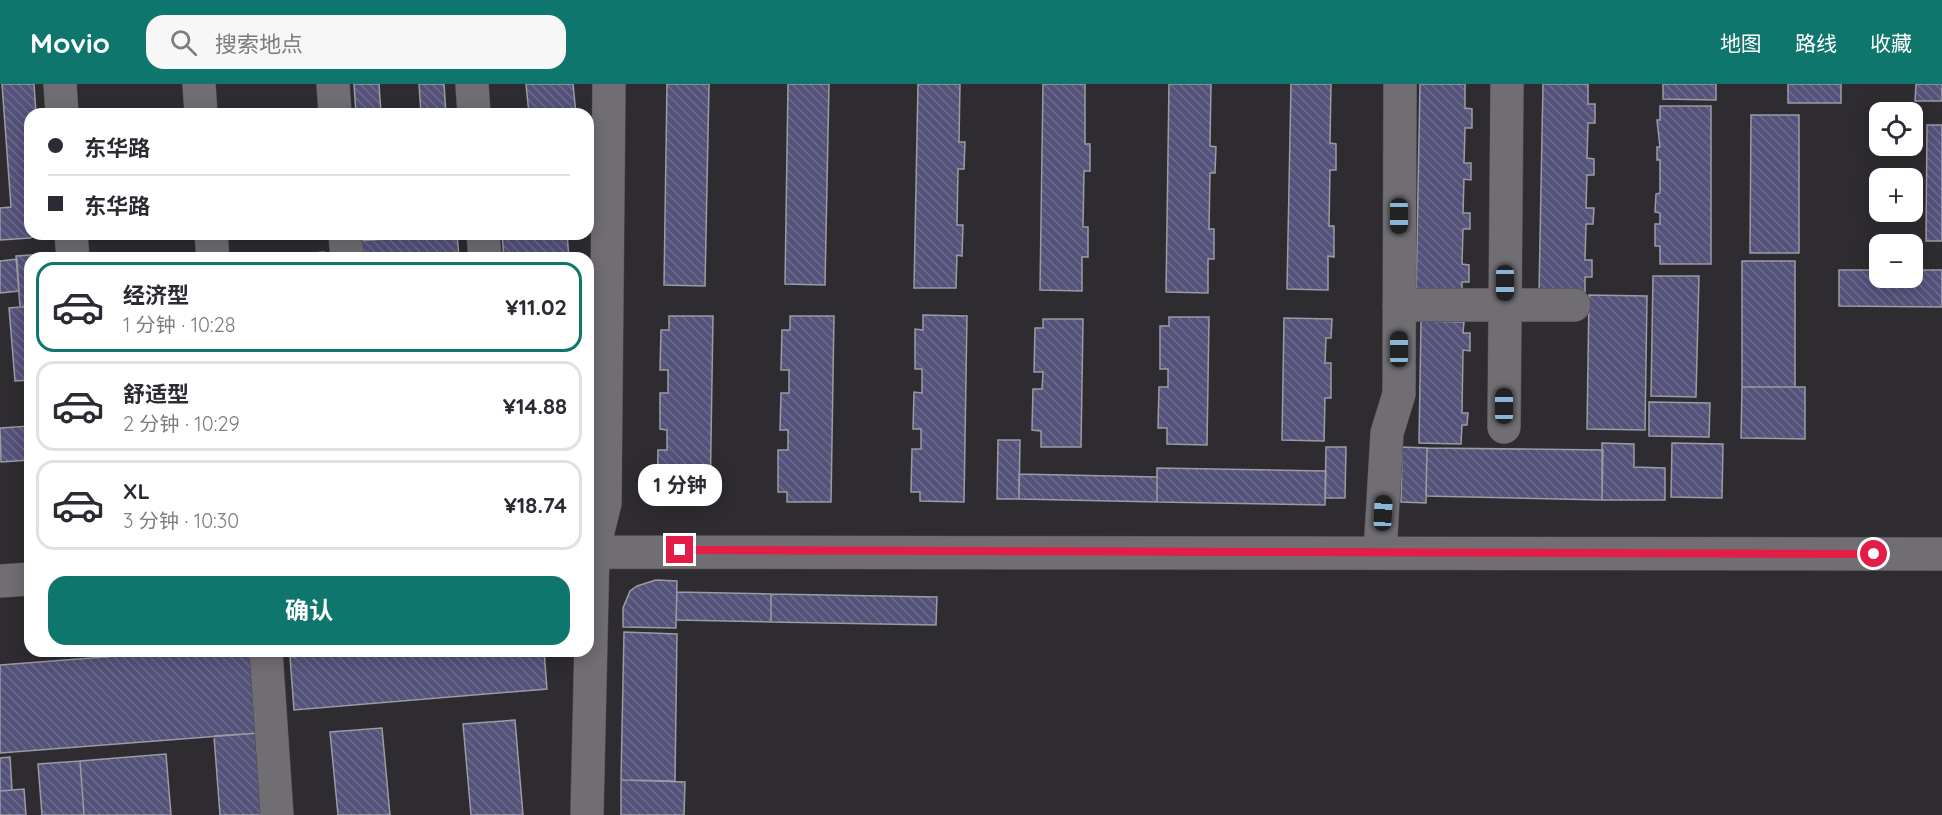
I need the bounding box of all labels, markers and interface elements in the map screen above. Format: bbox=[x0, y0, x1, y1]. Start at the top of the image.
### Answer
search box bbox=[146, 15, 566, 69]
text: Movio bbox=[30, 25, 110, 60]
icon: search bbox=[167, 26, 200, 59]
text: 搜索地点 bbox=[215, 30, 303, 58]
text: 地图 bbox=[1720, 30, 1762, 56]
text: 路线 bbox=[1795, 30, 1837, 56]
text: 收藏 bbox=[1870, 30, 1912, 56]
map controls bbox=[1869, 102, 1923, 288]
button: locate bbox=[1869, 102, 1923, 156]
text: 东华路 bbox=[84, 134, 150, 162]
button: + bbox=[1869, 168, 1923, 222]
text: 东华路 bbox=[84, 192, 150, 220]
car bbox=[1390, 198, 1408, 234]
button: − bbox=[1869, 234, 1923, 288]
car bbox=[1496, 265, 1514, 301]
icon: car bbox=[51, 280, 105, 334]
text: 经济型 bbox=[123, 281, 189, 309]
text: ¥11.02 bbox=[505, 293, 567, 321]
text: 1 分钟 · 10:28 bbox=[123, 312, 236, 337]
car bbox=[1390, 331, 1408, 367]
icon: car bbox=[51, 379, 105, 433]
text: 舒适型 bbox=[123, 380, 189, 408]
car bbox=[1495, 388, 1513, 424]
text: ¥14.88 bbox=[503, 392, 567, 420]
text: 2 分钟 · 10:29 bbox=[123, 411, 240, 436]
callout: 1 分钟 bbox=[638, 463, 722, 505]
text: 1 分钟 bbox=[653, 472, 707, 497]
text: XL bbox=[123, 477, 150, 505]
icon: car bbox=[51, 478, 105, 532]
text: ¥18.74 bbox=[504, 491, 567, 519]
car bbox=[1373, 495, 1393, 531]
text: 3 分钟 · 10:30 bbox=[123, 508, 239, 533]
route end bbox=[666, 536, 693, 563]
route start bbox=[1860, 540, 1887, 567]
button: 确认 bbox=[48, 576, 570, 645]

